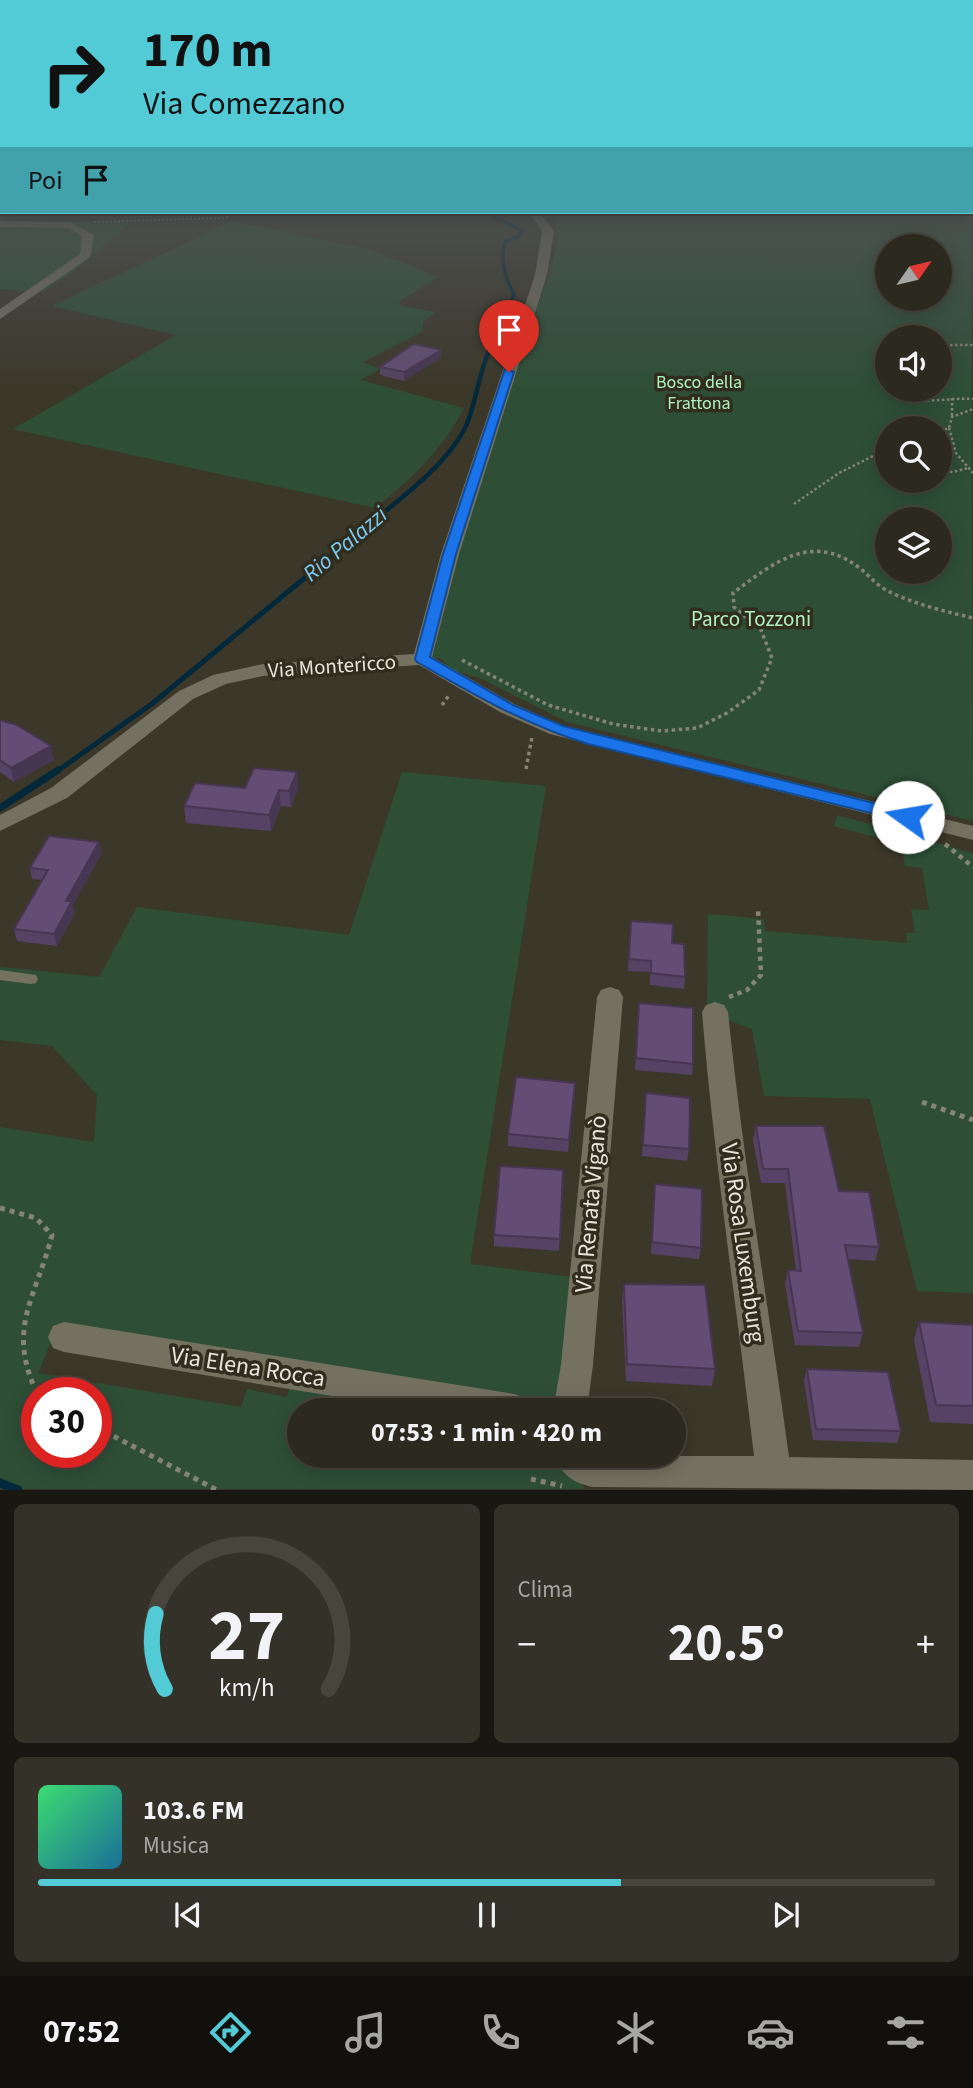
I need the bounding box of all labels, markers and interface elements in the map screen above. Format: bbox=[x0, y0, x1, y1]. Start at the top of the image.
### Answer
text: 170 m bbox=[143, 16, 272, 86]
icon: right bbox=[28, 28, 119, 119]
text: Via Comezzano bbox=[143, 81, 345, 127]
icon: arrive bbox=[77, 161, 115, 199]
text: Poi bbox=[28, 162, 63, 199]
north arrow bbox=[875, 234, 952, 312]
map controls bbox=[875, 234, 952, 584]
pin bbox=[479, 300, 539, 372]
icon: arrive bbox=[490, 311, 528, 349]
button: sound bbox=[875, 325, 952, 402]
park label: Bosco della Frattona bbox=[656, 370, 742, 416]
button: search bbox=[875, 416, 952, 493]
water label: Rio Palazzi bbox=[295, 498, 395, 589]
button: layers bbox=[875, 507, 952, 584]
park label: Parco Tozzoni bbox=[691, 604, 811, 634]
street label: Via Montericco bbox=[267, 647, 397, 685]
position arrow bbox=[871, 780, 945, 854]
street label: Via Renata Viganò bbox=[566, 1114, 616, 1294]
street label: Via Rosa Luxemburg bbox=[712, 1141, 774, 1345]
street label: Via Elena Rocca bbox=[168, 1338, 328, 1396]
speed limit sign: 30 bbox=[21, 1377, 112, 1468]
text: 07:53 · 1 min · 420 m bbox=[371, 1414, 602, 1451]
text: Clima bbox=[518, 1573, 573, 1606]
text: 27 bbox=[208, 1585, 285, 1689]
text: 20.5° bbox=[668, 1607, 785, 1681]
text: − bbox=[518, 1618, 536, 1672]
text: + bbox=[916, 1618, 935, 1672]
text: km/h bbox=[219, 1670, 275, 1706]
text: 103.6 FM bbox=[143, 1792, 244, 1829]
text: Musica bbox=[143, 1829, 209, 1862]
icon: previous bbox=[169, 1896, 207, 1934]
icon: pause bbox=[468, 1896, 506, 1934]
icon: next bbox=[767, 1896, 805, 1934]
icon: directions bbox=[206, 2008, 255, 2057]
icon: music bbox=[341, 2008, 390, 2057]
icon: phone bbox=[476, 2008, 525, 2057]
icon: climate bbox=[611, 2008, 660, 2057]
icon: car bbox=[746, 2008, 795, 2057]
icon: filters bbox=[881, 2008, 930, 2057]
text: 07:52 bbox=[43, 2009, 120, 2055]

